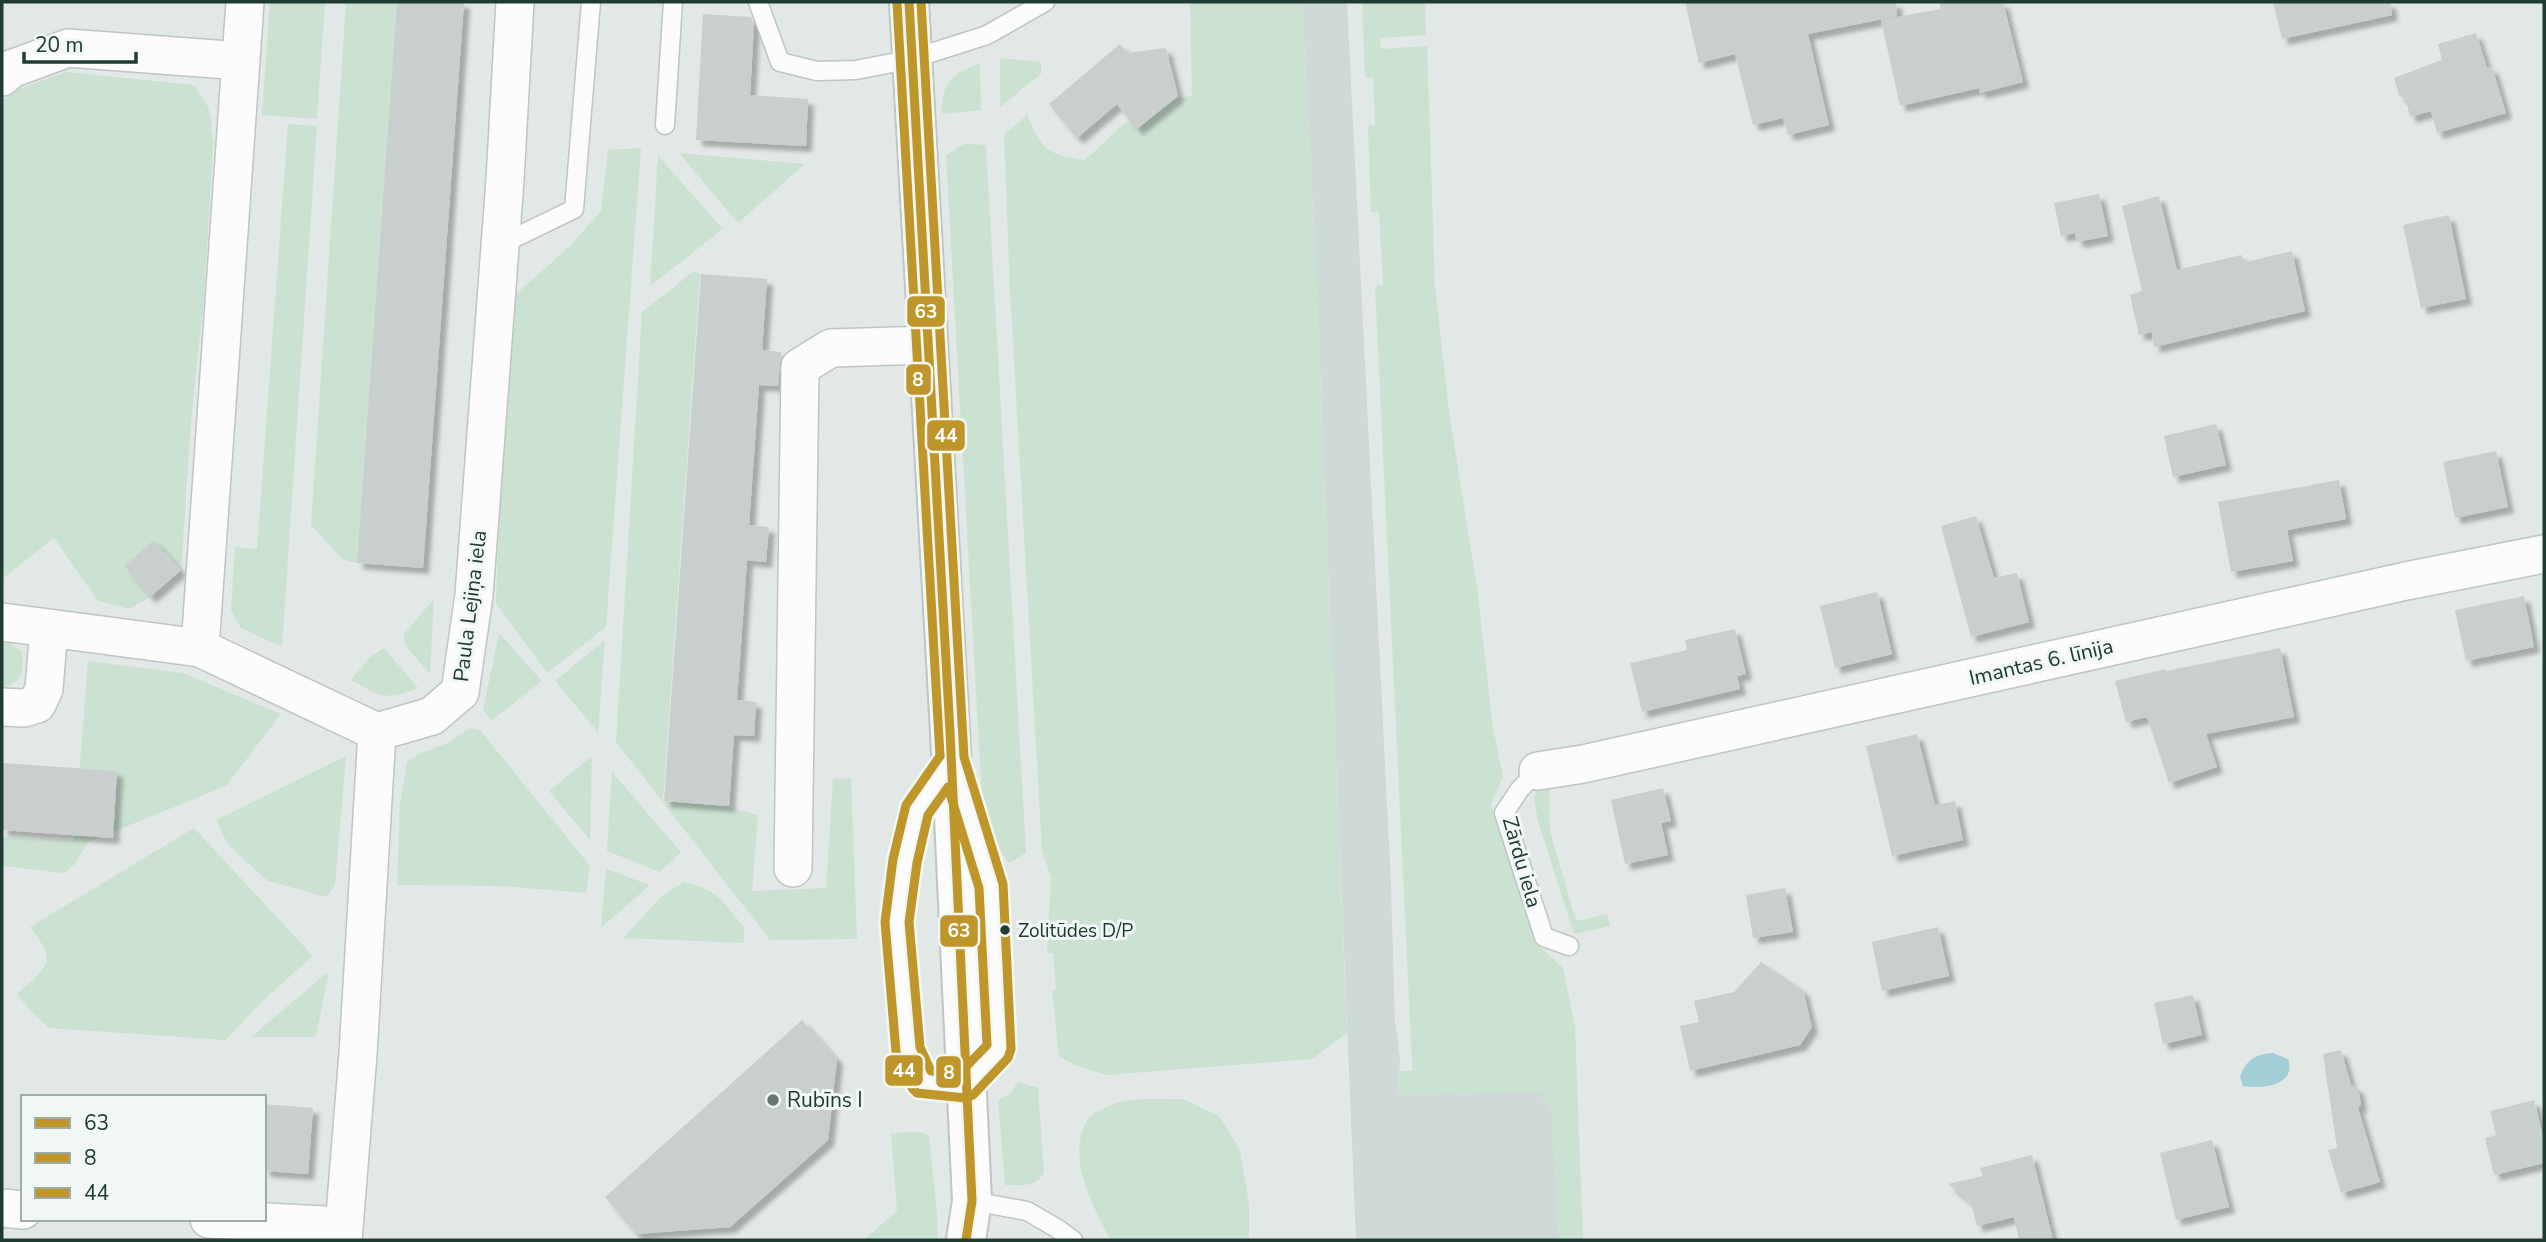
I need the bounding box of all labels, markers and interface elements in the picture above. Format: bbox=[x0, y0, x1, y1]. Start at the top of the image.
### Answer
scale bar bbox=[24, 21, 136, 65]
text: 20 m bbox=[35, 31, 84, 59]
line badge: 63 bbox=[906, 295, 946, 328]
text: 63 bbox=[915, 299, 937, 325]
line badge: 8 bbox=[905, 363, 932, 396]
text: 8 bbox=[912, 367, 924, 393]
line badge: 44 bbox=[926, 419, 966, 452]
text: 44 bbox=[935, 423, 957, 449]
street label: Paula Lejiņa iela bbox=[447, 529, 493, 683]
street label: Imantas 6. līnija bbox=[1966, 632, 2116, 692]
street label: Zārdu iela bbox=[1496, 813, 1548, 911]
line badge: 63 bbox=[939, 914, 979, 948]
text: 63 bbox=[948, 918, 970, 944]
place label: Zolitūdes D/P bbox=[1018, 918, 1133, 944]
marker: Zolitūdes D/P bbox=[998, 923, 1012, 937]
line badge: 44 bbox=[884, 1054, 924, 1087]
line badge: 8 bbox=[935, 1055, 962, 1089]
text: 44 bbox=[893, 1058, 915, 1084]
text: 8 bbox=[943, 1060, 955, 1086]
place label: Rubīns I bbox=[787, 1086, 863, 1114]
marker: Rubīns I bbox=[765, 1092, 781, 1108]
legend bbox=[21, 1095, 266, 1221]
text: 63 bbox=[84, 1109, 109, 1137]
text: 8 bbox=[84, 1144, 97, 1172]
text: 44 bbox=[84, 1179, 109, 1207]

